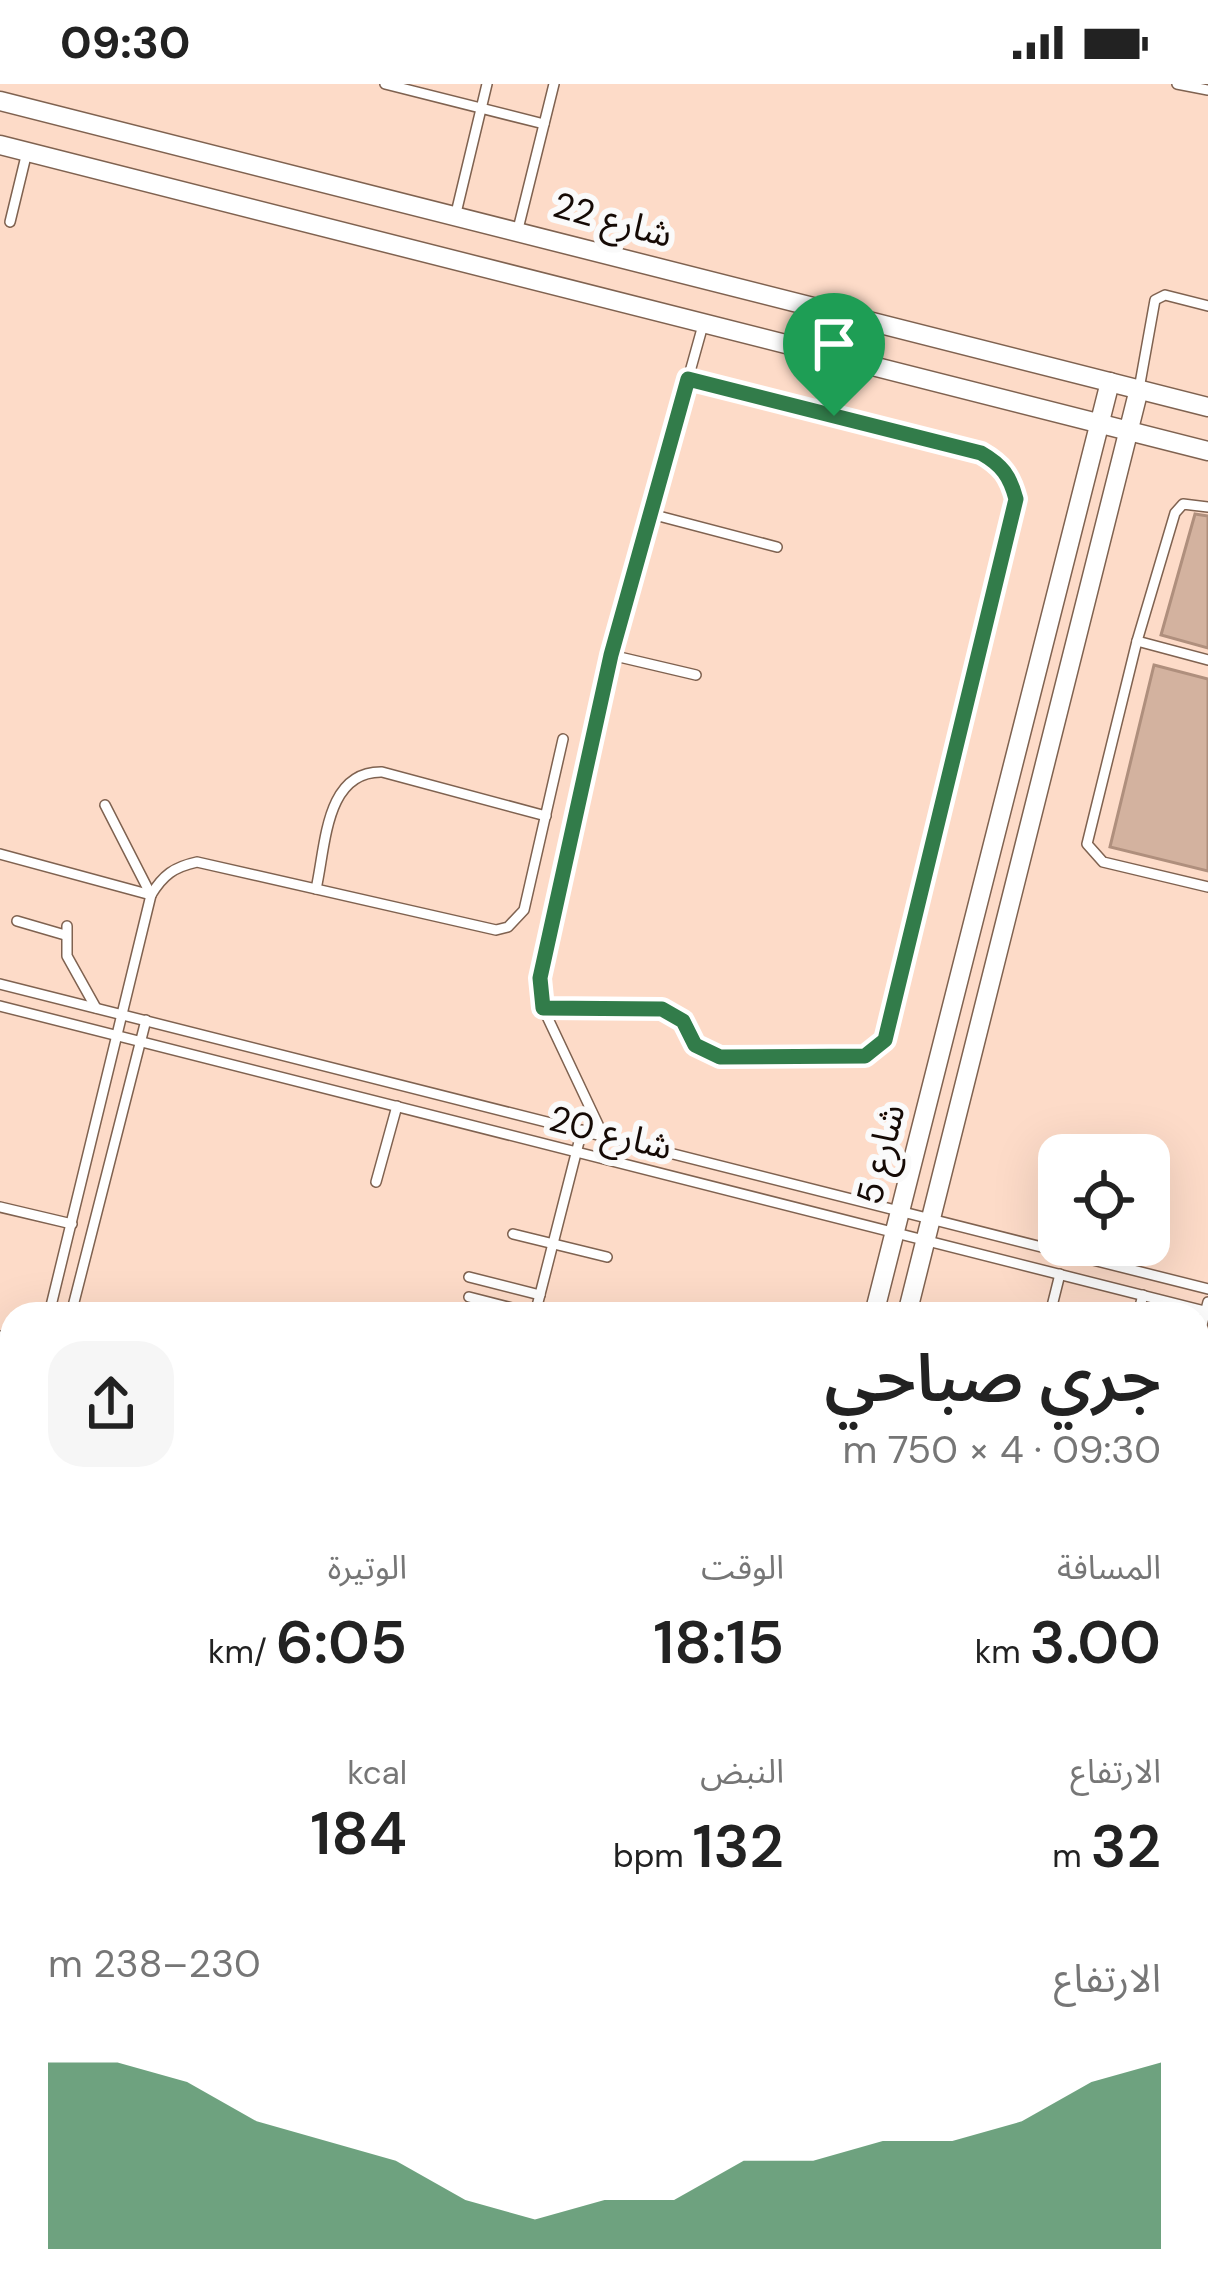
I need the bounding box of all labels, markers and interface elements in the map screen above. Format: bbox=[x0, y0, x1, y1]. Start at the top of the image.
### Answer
text: 09:30 bbox=[60, 13, 191, 72]
street label: شارع 22 bbox=[547, 181, 678, 261]
pin bbox=[783, 293, 885, 416]
icon: arrive bbox=[801, 311, 867, 377]
street label: شارع 20 bbox=[544, 1095, 677, 1173]
street label: شارع 5 bbox=[845, 1099, 919, 1210]
map controls bbox=[1038, 1134, 1170, 1266]
button: locate bbox=[1038, 1134, 1170, 1266]
text: جري صباحي bbox=[824, 1336, 1161, 1421]
button: share bbox=[48, 1341, 174, 1467]
text: 09:30 · 4 × 750 m bbox=[843, 1424, 1161, 1475]
text: الوتيرة bbox=[328, 1546, 407, 1589]
text: الوقت bbox=[701, 1546, 784, 1589]
text: المسافة bbox=[1057, 1546, 1161, 1589]
text: 6:05 bbox=[276, 1603, 407, 1682]
text: 18:15 bbox=[653, 1603, 784, 1682]
text: 3.00 bbox=[1030, 1603, 1161, 1682]
text: /km bbox=[208, 1630, 276, 1673]
text: km bbox=[975, 1630, 1030, 1673]
text: النبض bbox=[700, 1750, 784, 1793]
text: الارتفاع bbox=[1070, 1750, 1161, 1793]
text: kcal bbox=[347, 1751, 407, 1794]
text: 184 bbox=[310, 1794, 407, 1873]
text: 132 bbox=[693, 1807, 784, 1886]
text: 32 bbox=[1090, 1807, 1161, 1886]
text: bpm bbox=[613, 1834, 693, 1877]
text: m bbox=[1052, 1834, 1090, 1877]
text: 230–238 m bbox=[48, 1938, 261, 1989]
text: الارتفاع bbox=[1054, 1953, 1161, 2004]

